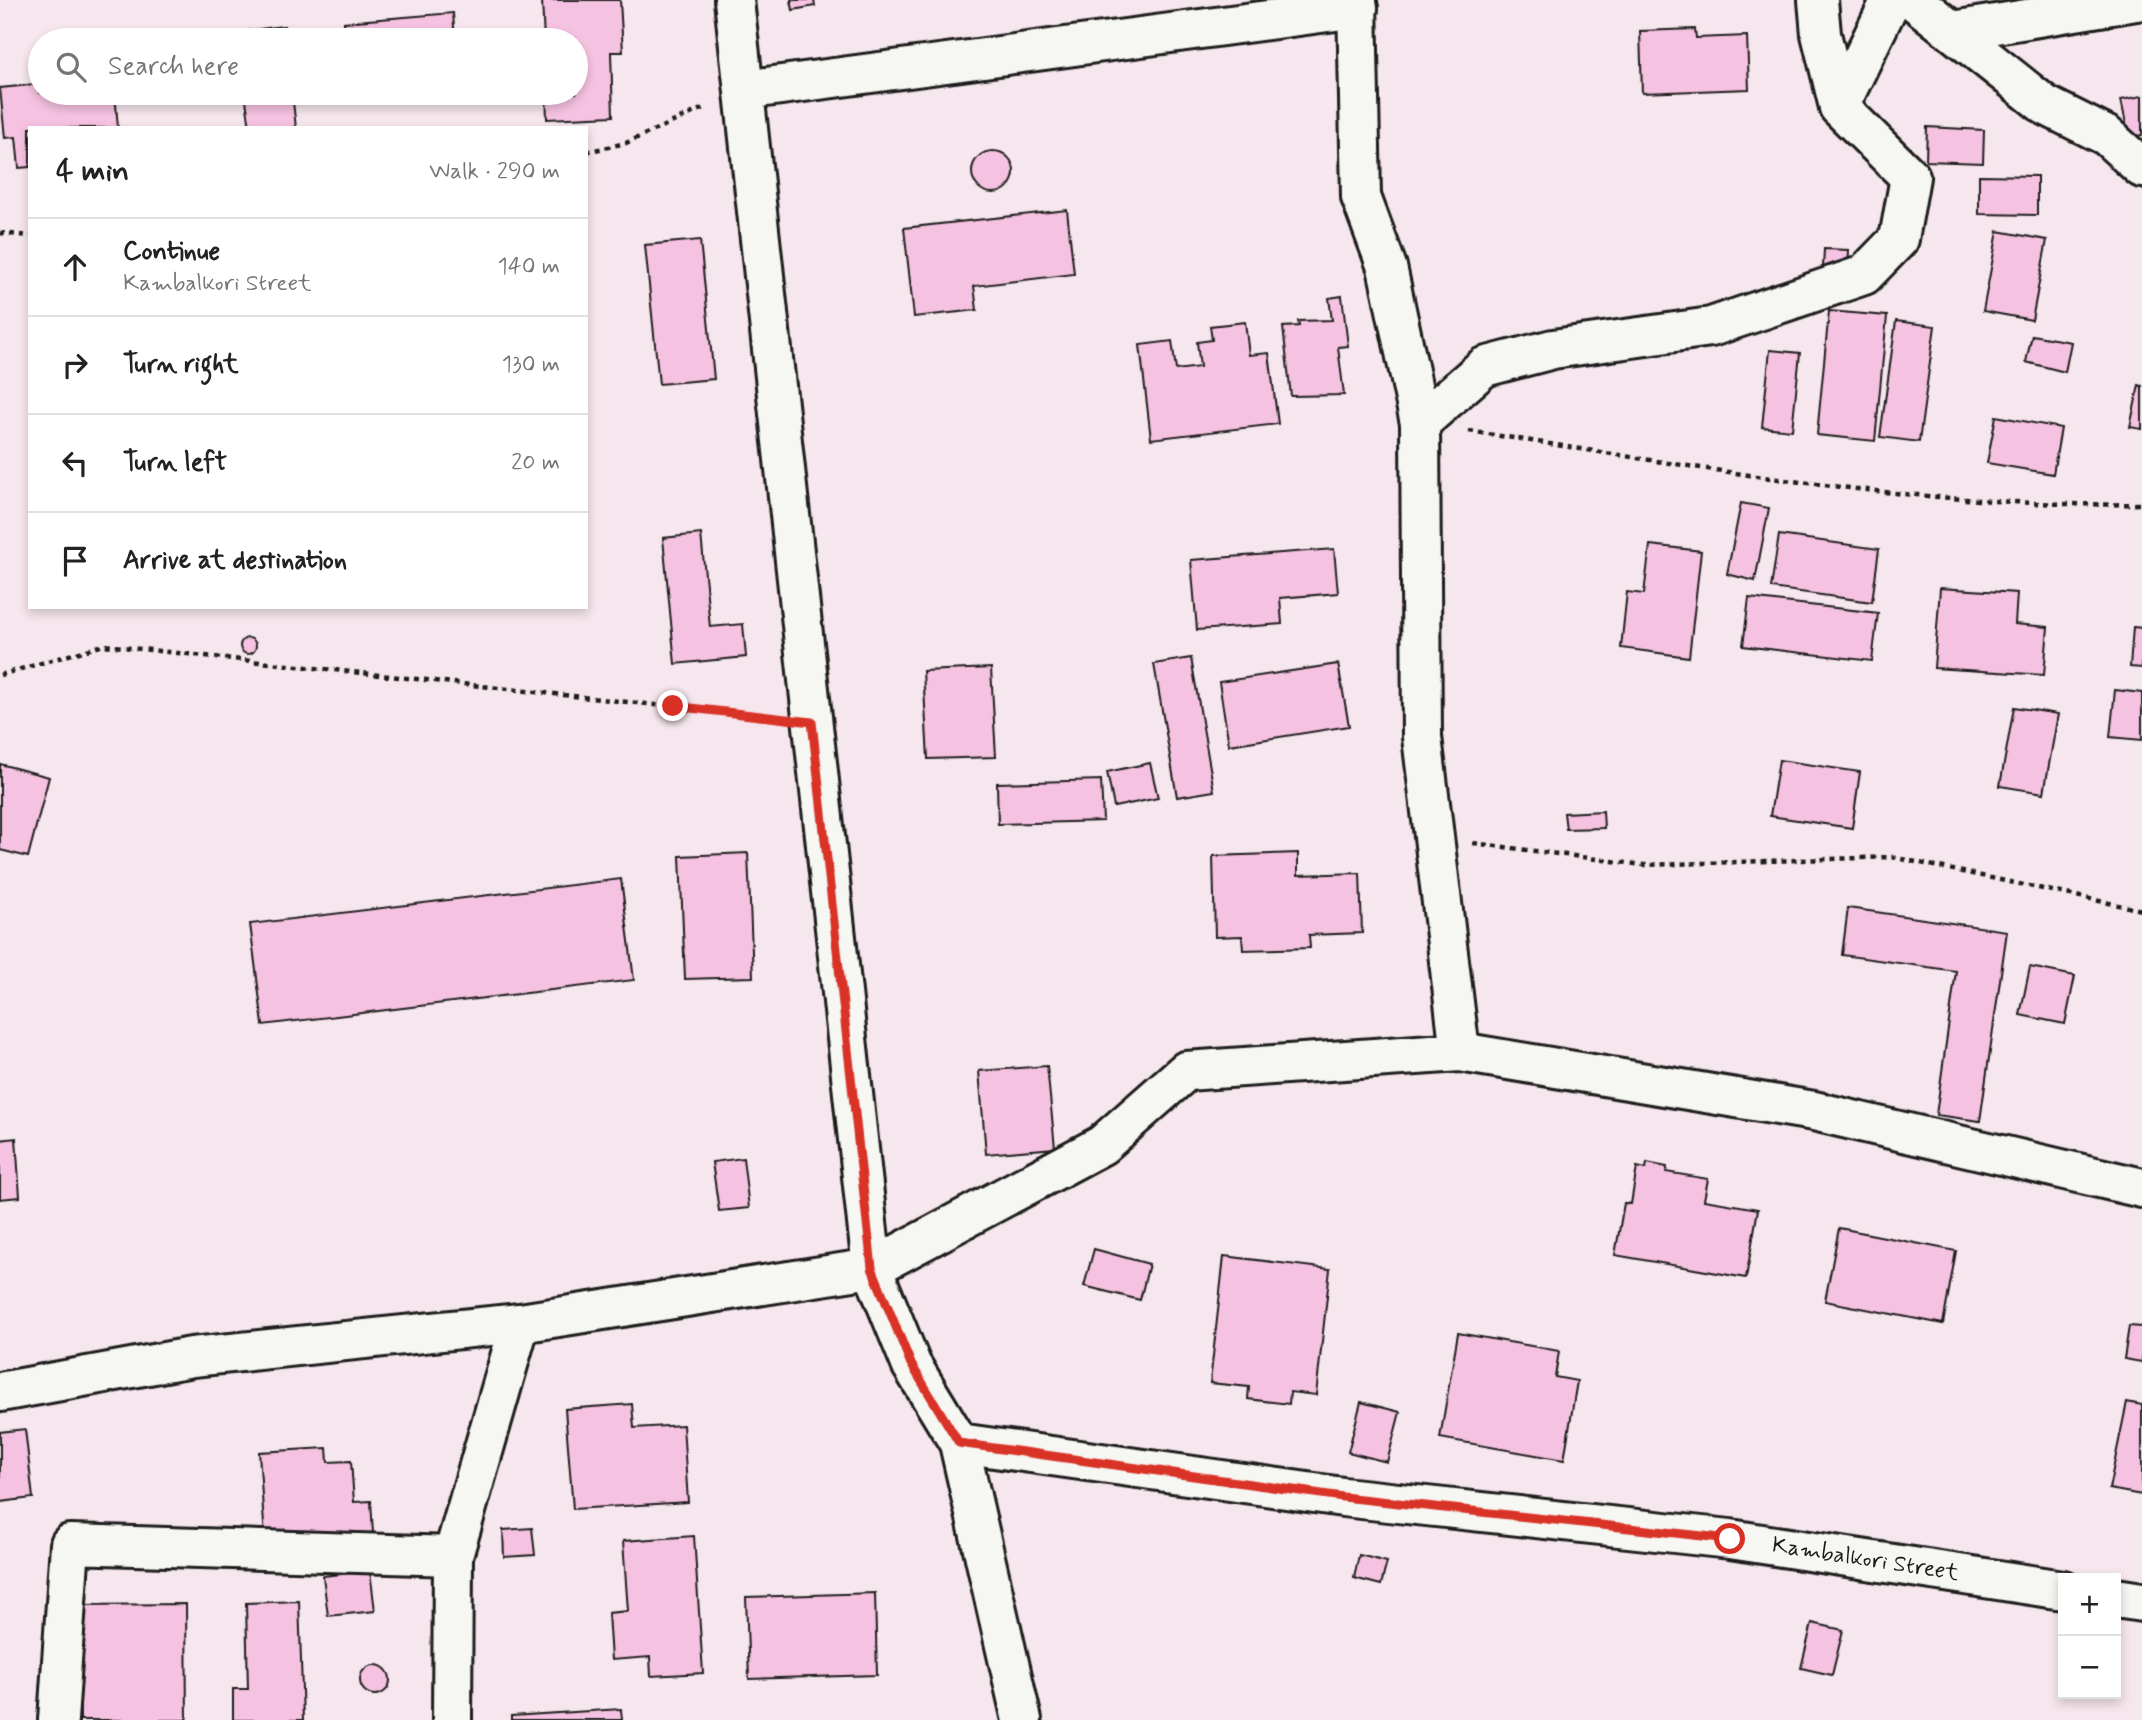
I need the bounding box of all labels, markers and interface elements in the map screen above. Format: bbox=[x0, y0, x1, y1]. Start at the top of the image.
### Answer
search box bbox=[28, 28, 588, 105]
icon: search bbox=[52, 48, 90, 86]
text: Search here bbox=[108, 50, 239, 84]
text: 4 min bbox=[56, 152, 129, 191]
text: Walk · 290 m bbox=[429, 157, 560, 187]
text: Continue bbox=[123, 235, 220, 269]
icon: ahead bbox=[56, 248, 94, 286]
text: 140 m bbox=[497, 252, 560, 282]
text: Kambalkori Street bbox=[123, 269, 312, 299]
icon: right bbox=[56, 346, 94, 384]
text: Turn right bbox=[123, 348, 239, 382]
text: 130 m bbox=[502, 350, 560, 380]
icon: left bbox=[56, 444, 94, 482]
text: Turn left bbox=[123, 446, 227, 480]
text: 20 m bbox=[511, 448, 560, 478]
icon: arrive bbox=[56, 542, 94, 580]
text: Arrive at destination bbox=[123, 544, 347, 578]
route end bbox=[657, 690, 688, 721]
route start bbox=[1714, 1523, 1745, 1554]
street label: Kambalkori Street bbox=[1770, 1531, 1961, 1589]
map controls bbox=[2058, 1573, 2121, 1699]
button: + bbox=[2058, 1573, 2121, 1636]
button: − bbox=[2058, 1636, 2121, 1699]

